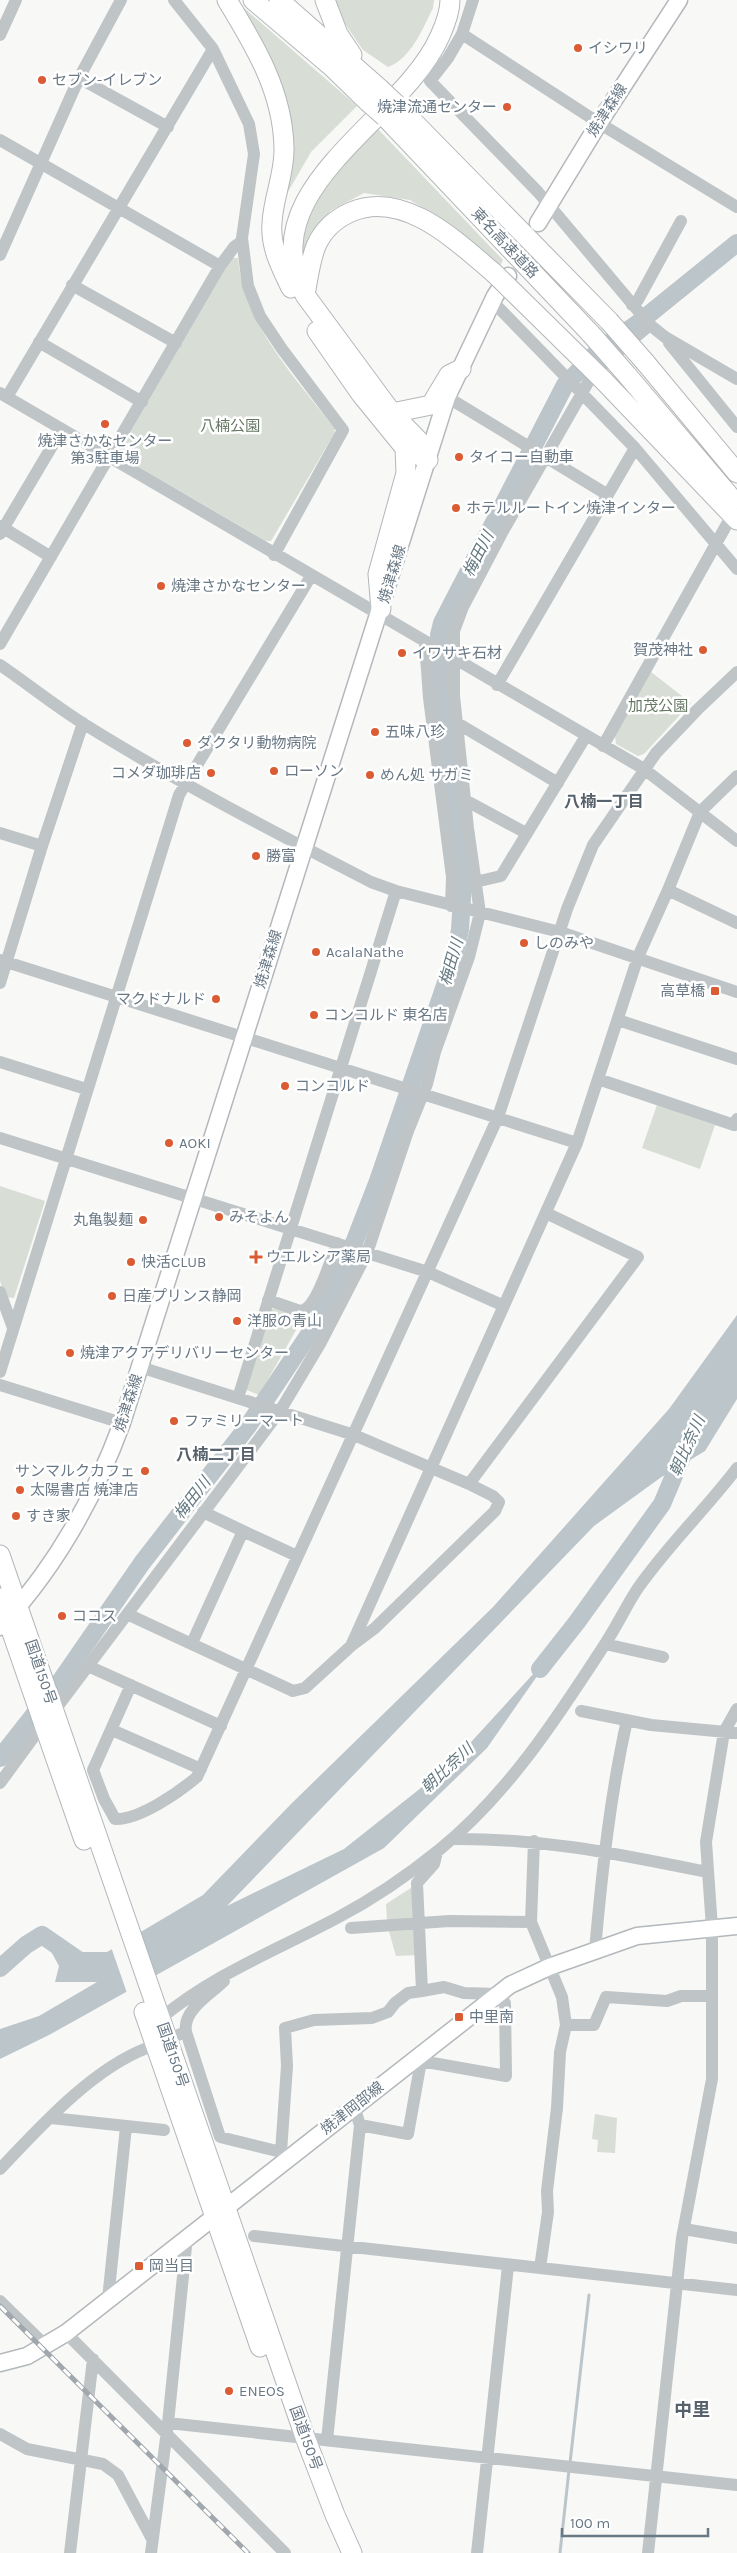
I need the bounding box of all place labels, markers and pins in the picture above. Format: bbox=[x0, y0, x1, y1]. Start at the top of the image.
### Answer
place label: イシワリ bbox=[588, 39, 648, 57]
marker: イシワリ bbox=[572, 42, 584, 54]
place label: セブン-イレブン bbox=[52, 71, 162, 89]
marker: セブン-イレブン bbox=[36, 74, 48, 86]
place label: 焼津流通センター bbox=[377, 98, 497, 116]
marker: 焼津流通センター bbox=[501, 101, 513, 113]
marker: 焼津さかなセンター 第3駐車場 bbox=[99, 418, 111, 430]
place label: 焼津さかなセンター 第3駐車場 bbox=[37, 432, 173, 467]
place label: タイコー自動車 bbox=[469, 448, 574, 466]
marker: タイコー自動車 bbox=[453, 451, 465, 463]
place label: ホテルルートイン焼津インター bbox=[466, 499, 676, 517]
marker: ホテルルートイン焼津インター bbox=[450, 502, 462, 514]
place label: 焼津さかなセンター bbox=[171, 577, 306, 595]
marker: 焼津さかなセンター bbox=[155, 580, 167, 592]
place label: 賀茂神社 bbox=[633, 641, 693, 659]
place label: イワサキ石材 bbox=[412, 644, 502, 662]
marker: 賀茂神社 bbox=[697, 644, 709, 656]
marker: イワサキ石材 bbox=[396, 647, 408, 659]
place label: 五味八珍 bbox=[385, 723, 445, 741]
marker: 五味八珍 bbox=[369, 726, 381, 738]
place label: ダクタリ動物病院 bbox=[197, 734, 316, 752]
marker: ダクタリ動物病院 bbox=[181, 737, 193, 749]
place label: ローソン bbox=[284, 762, 344, 780]
place label: コメダ珈琲店 bbox=[111, 764, 201, 782]
marker: ローソン bbox=[268, 765, 280, 777]
place label: めん処 サガミ bbox=[380, 766, 474, 784]
marker: コメダ珈琲店 bbox=[205, 767, 217, 779]
marker: めん処 サガミ bbox=[364, 769, 376, 781]
place label: 勝富 bbox=[266, 847, 296, 865]
marker: 勝富 bbox=[250, 850, 262, 862]
place label: しのみや bbox=[534, 934, 594, 952]
marker: しのみや bbox=[518, 937, 530, 949]
place label: AcalaNathe bbox=[326, 943, 404, 961]
marker: AcalaNathe bbox=[310, 946, 322, 958]
place label: 高草橋 bbox=[660, 982, 705, 1000]
marker: 高草橋 bbox=[709, 985, 721, 997]
place label: マクドナルド bbox=[116, 990, 206, 1008]
marker: マクドナルド bbox=[210, 993, 222, 1005]
place label: コンコルド 東名店 bbox=[324, 1006, 448, 1024]
marker: コンコルド 東名店 bbox=[308, 1009, 320, 1021]
place label: コンコルド bbox=[295, 1077, 370, 1095]
marker: コンコルド bbox=[279, 1080, 291, 1092]
place label: AOKI bbox=[179, 1134, 211, 1152]
marker: AOKI bbox=[163, 1137, 175, 1149]
place label: みそよん bbox=[229, 1208, 289, 1226]
place label: 丸亀製麺 bbox=[73, 1211, 133, 1229]
marker: みそよん bbox=[213, 1211, 225, 1223]
marker: 丸亀製麺 bbox=[137, 1214, 149, 1226]
place label: ウエルシア薬局 bbox=[266, 1248, 371, 1266]
marker: ウエルシア薬局 bbox=[250, 1251, 262, 1263]
place label: 快活CLUB bbox=[141, 1253, 206, 1271]
marker: 快活CLUB bbox=[125, 1256, 137, 1268]
place label: 日産プリンス静岡 bbox=[122, 1287, 242, 1305]
marker: 日産プリンス静岡 bbox=[106, 1290, 118, 1302]
place label: 洋服の青山 bbox=[247, 1312, 322, 1330]
marker: 洋服の青山 bbox=[231, 1315, 243, 1327]
place label: 焼津アクアデリバリーセンター bbox=[80, 1344, 289, 1362]
marker: 焼津アクアデリバリーセンター bbox=[64, 1347, 76, 1359]
place label: ファミリーマート bbox=[184, 1412, 304, 1430]
marker: ファミリーマート bbox=[168, 1415, 180, 1427]
place label: サンマルクカフェ bbox=[15, 1462, 135, 1480]
marker: サンマルクカフェ bbox=[139, 1465, 151, 1477]
place label: 太陽書店 焼津店 bbox=[30, 1481, 139, 1499]
marker: 太陽書店 焼津店 bbox=[14, 1484, 26, 1496]
place label: すき家 bbox=[26, 1507, 71, 1525]
marker: すき家 bbox=[10, 1510, 22, 1522]
place label: ココス bbox=[72, 1607, 117, 1625]
marker: ココス bbox=[56, 1610, 68, 1622]
place label: 中里南 bbox=[469, 2008, 514, 2026]
marker: 中里南 bbox=[453, 2011, 465, 2023]
place label: 岡当目 bbox=[149, 2257, 194, 2275]
marker: 岡当目 bbox=[133, 2260, 145, 2272]
place label: ENEOS bbox=[239, 2382, 285, 2400]
marker: ENEOS bbox=[223, 2385, 235, 2397]

